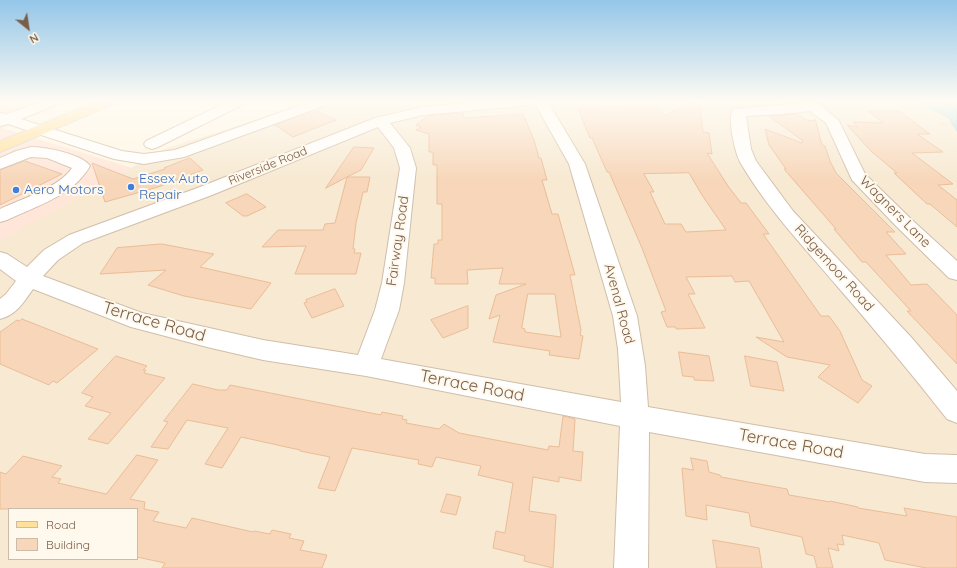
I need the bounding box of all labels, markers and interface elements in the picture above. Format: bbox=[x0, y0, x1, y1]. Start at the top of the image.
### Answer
north arrow bbox=[8, 8, 48, 48]
text: N bbox=[27, 30, 41, 46]
street label: Riverside Road bbox=[227, 144, 309, 188]
place label: Essex Auto Repair bbox=[139, 171, 209, 204]
street label: Wagners Lane bbox=[856, 173, 934, 251]
place label: Aero Motors bbox=[24, 182, 103, 198]
marker: Essex Auto Repair bbox=[126, 182, 136, 192]
marker: Aero Motors bbox=[11, 185, 21, 195]
street label: Fairway Road bbox=[383, 195, 413, 287]
street label: Ridgemoor Road bbox=[791, 221, 877, 315]
street label: Avenal Road bbox=[600, 262, 638, 346]
street label: Terrace Road bbox=[100, 298, 208, 346]
street label: Terrace Road bbox=[418, 366, 526, 406]
street label: Terrace Road bbox=[737, 425, 845, 463]
legend bbox=[8, 508, 138, 560]
text: Road bbox=[46, 517, 76, 532]
text: Building bbox=[46, 537, 90, 552]

